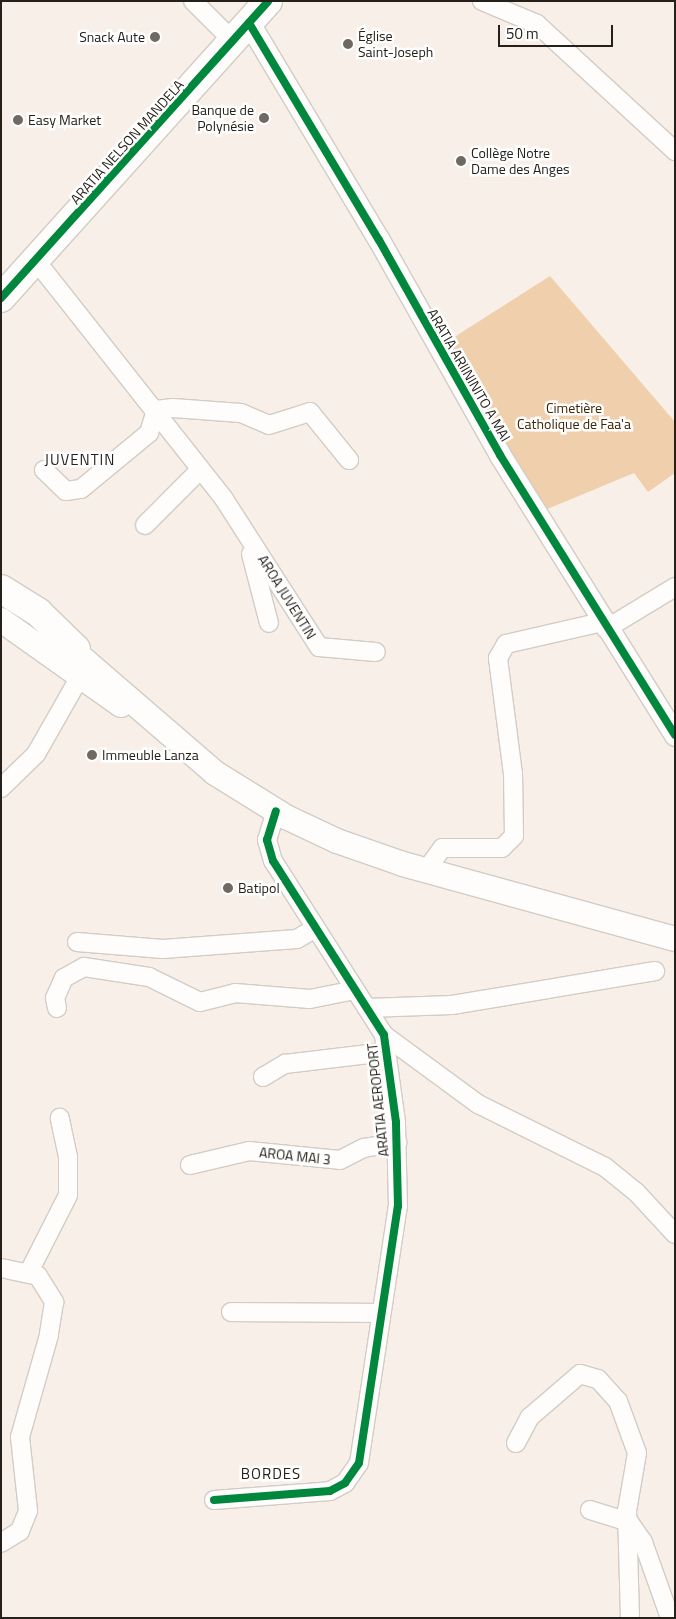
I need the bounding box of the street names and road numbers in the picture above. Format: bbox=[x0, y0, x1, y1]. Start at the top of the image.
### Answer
street label: ARATIA NELSON MANDELA bbox=[67, 76, 187, 208]
street label: ARATIA ARIININITO A MAI bbox=[424, 305, 514, 445]
street label: AROA JUVENTIN bbox=[254, 552, 320, 642]
street label: ARATIA AEROPORT bbox=[364, 1042, 392, 1158]
street label: AROA MAI 3 bbox=[258, 1144, 332, 1168]

